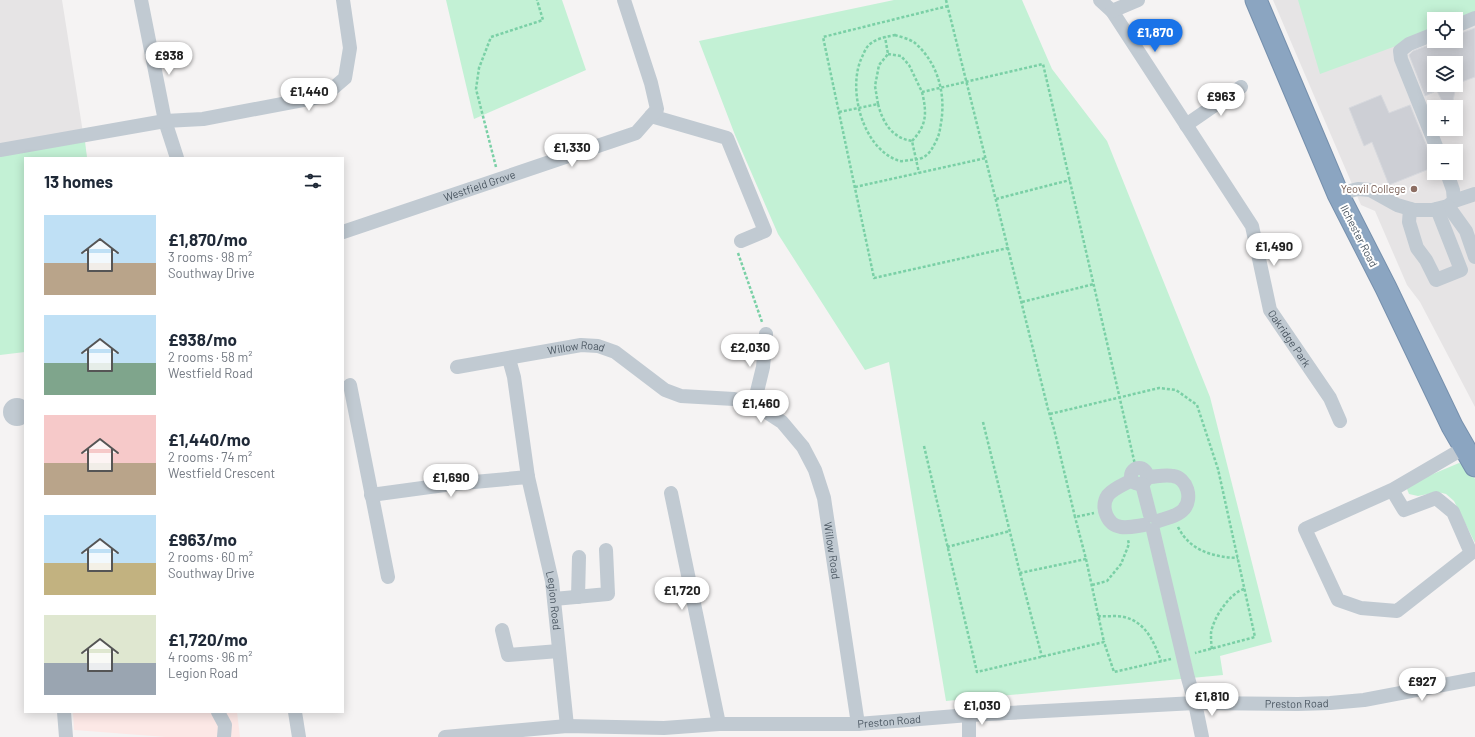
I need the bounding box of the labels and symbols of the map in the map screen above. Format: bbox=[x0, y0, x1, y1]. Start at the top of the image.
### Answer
pin: £1,870 bbox=[1122, 19, 1188, 53]
pin: £938 bbox=[145, 42, 193, 76]
pin: £1,440 bbox=[276, 78, 342, 112]
pin: £963 bbox=[1197, 83, 1245, 117]
pin: £1,330 bbox=[539, 134, 605, 168]
street label: Westfield Grove bbox=[442, 167, 517, 204]
place label: Yeovil College bbox=[1341, 182, 1406, 195]
marker: Yeovil College bbox=[1409, 184, 1419, 194]
street label: Ilchester Road bbox=[1338, 202, 1381, 269]
pin: £1,490 bbox=[1241, 233, 1307, 267]
street label: Oakridge Park bbox=[1266, 307, 1314, 369]
pin: £2,030 bbox=[717, 334, 783, 368]
street label: Willow Road bbox=[546, 338, 607, 357]
pin: £1,460 bbox=[728, 390, 794, 424]
pin: £1,690 bbox=[418, 464, 484, 498]
street label: Willow Road bbox=[822, 521, 843, 580]
street label: Legion Road bbox=[544, 570, 564, 631]
pin: £1,720 bbox=[649, 577, 715, 611]
pin: £927 bbox=[1398, 668, 1446, 702]
pin: £1,810 bbox=[1179, 683, 1245, 717]
pin: £1,030 bbox=[949, 692, 1015, 726]
street label: Preston Road bbox=[1265, 696, 1329, 710]
street label: Preston Road bbox=[857, 712, 922, 730]

